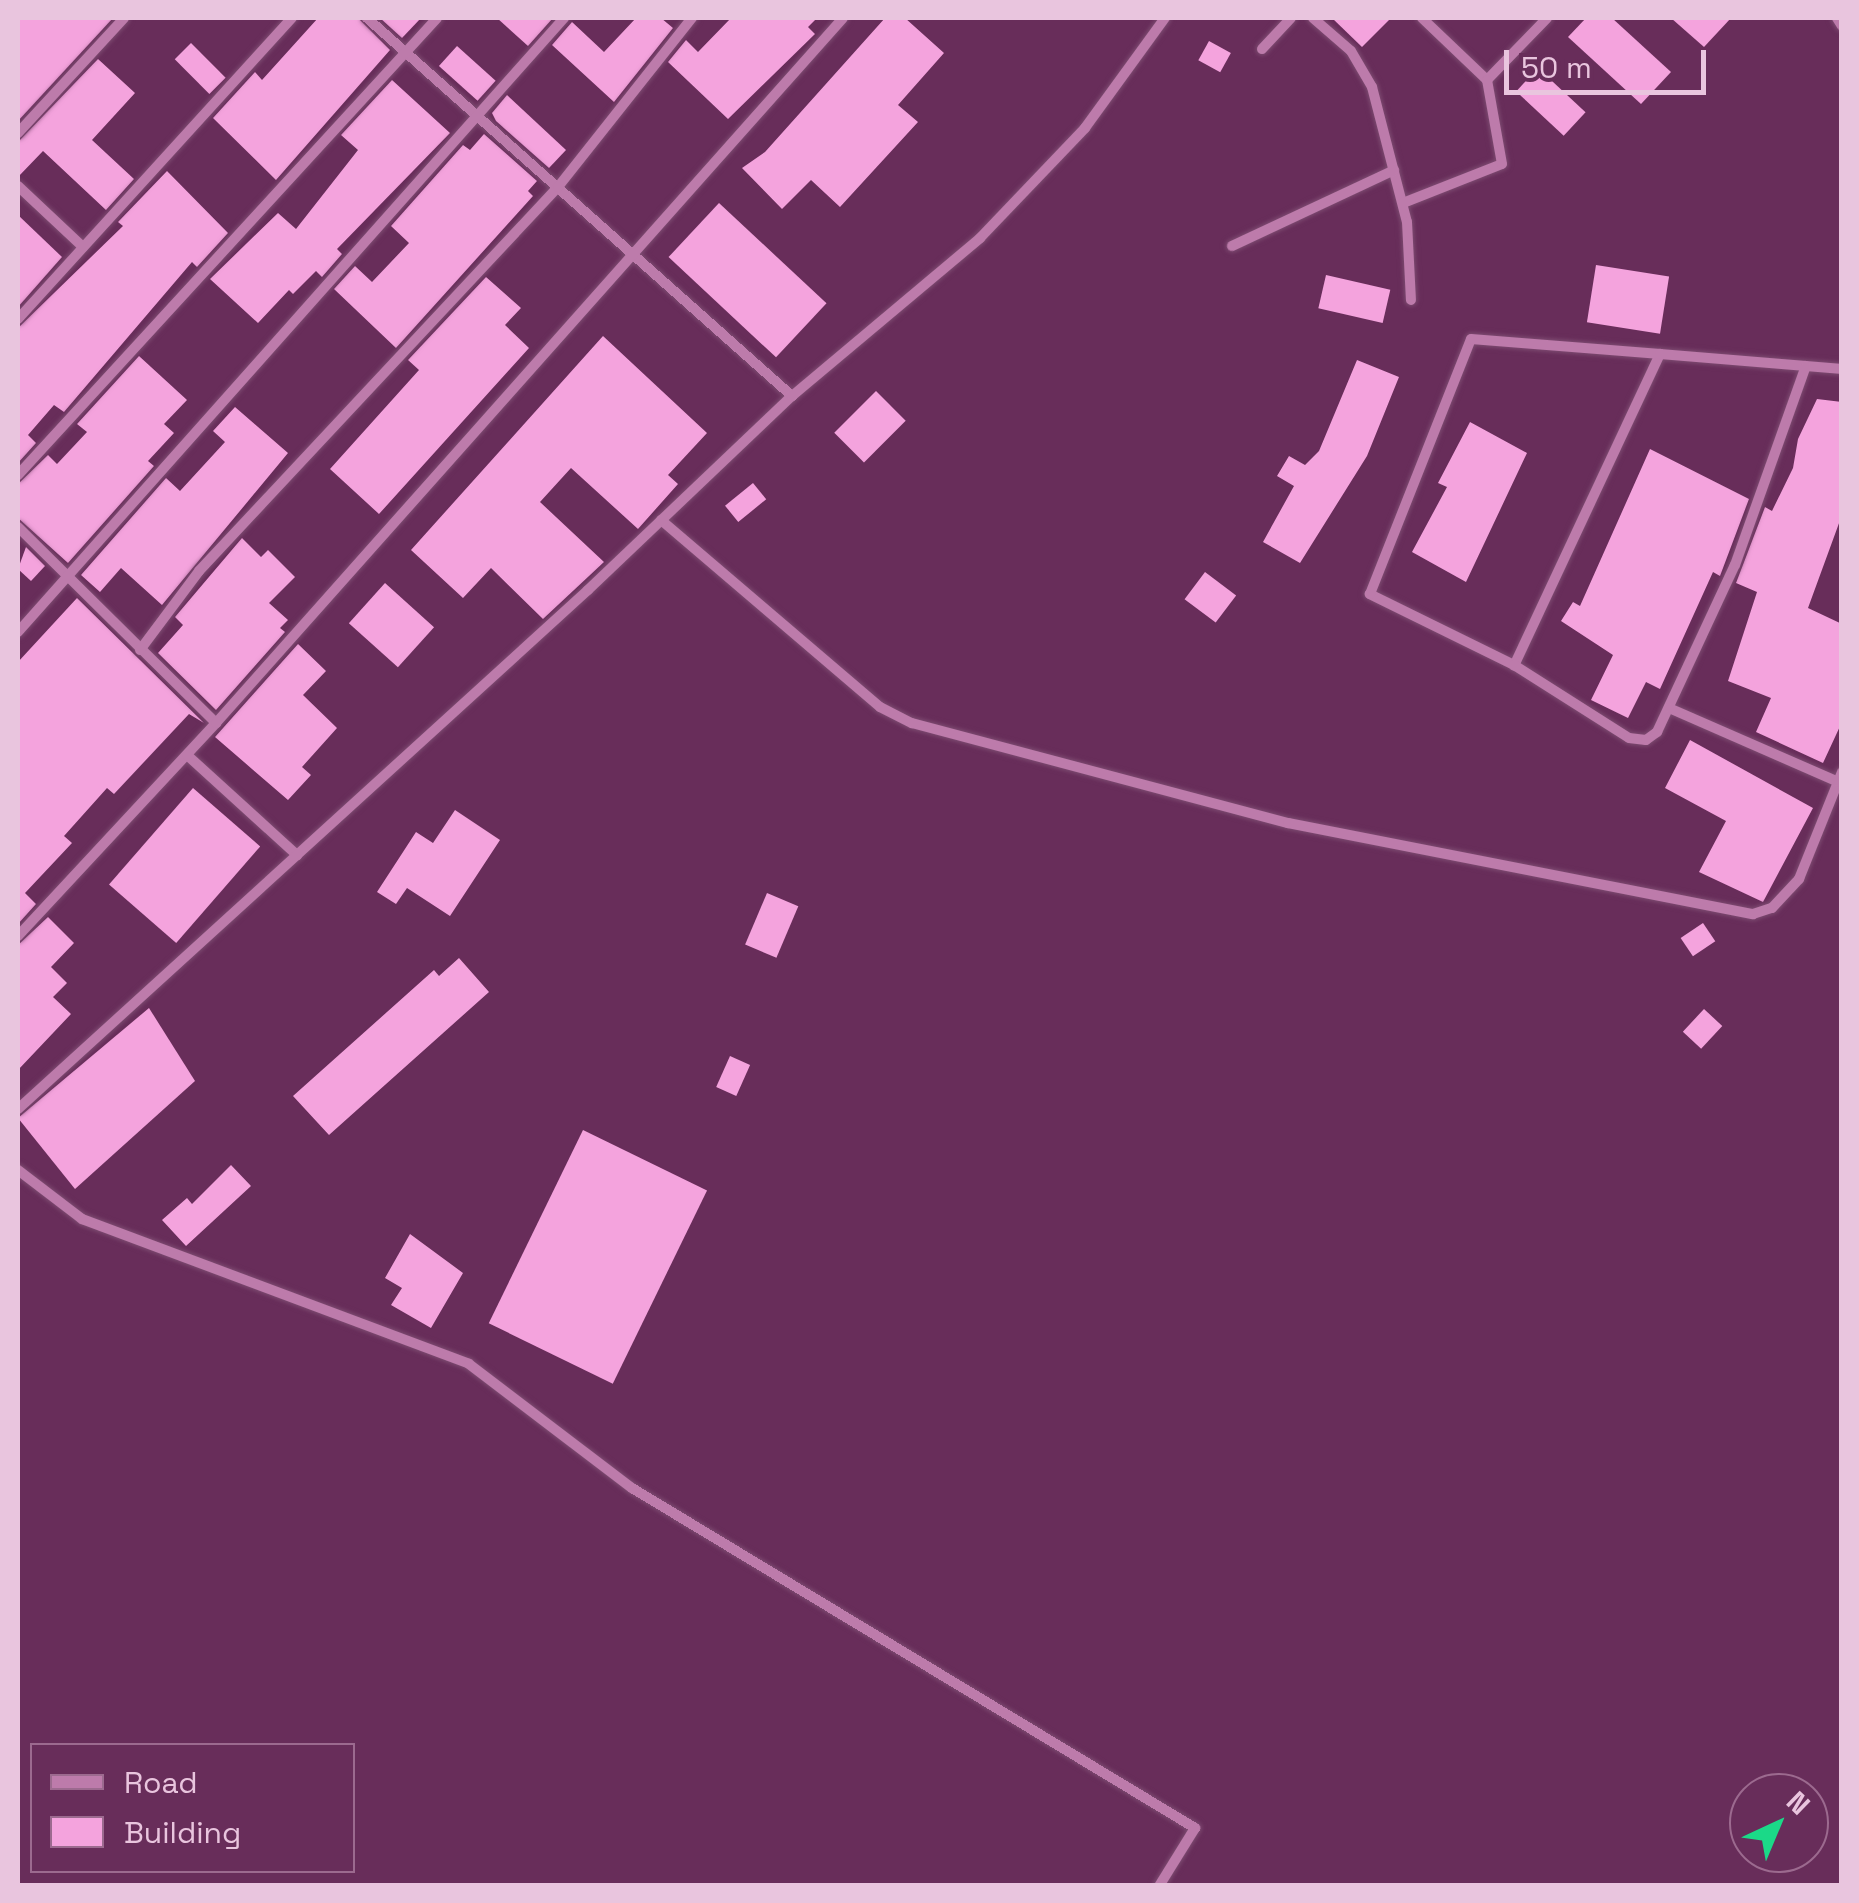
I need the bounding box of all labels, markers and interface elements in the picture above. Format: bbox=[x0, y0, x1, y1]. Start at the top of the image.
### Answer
scale bar bbox=[1509, 30, 1712, 92]
text: 50 m bbox=[1521, 48, 1592, 87]
legend bbox=[30, 1743, 355, 1873]
text: Road bbox=[124, 1763, 198, 1802]
north arrow bbox=[1729, 1773, 1829, 1873]
text: N bbox=[1779, 1783, 1818, 1822]
text: Building bbox=[124, 1813, 241, 1852]

